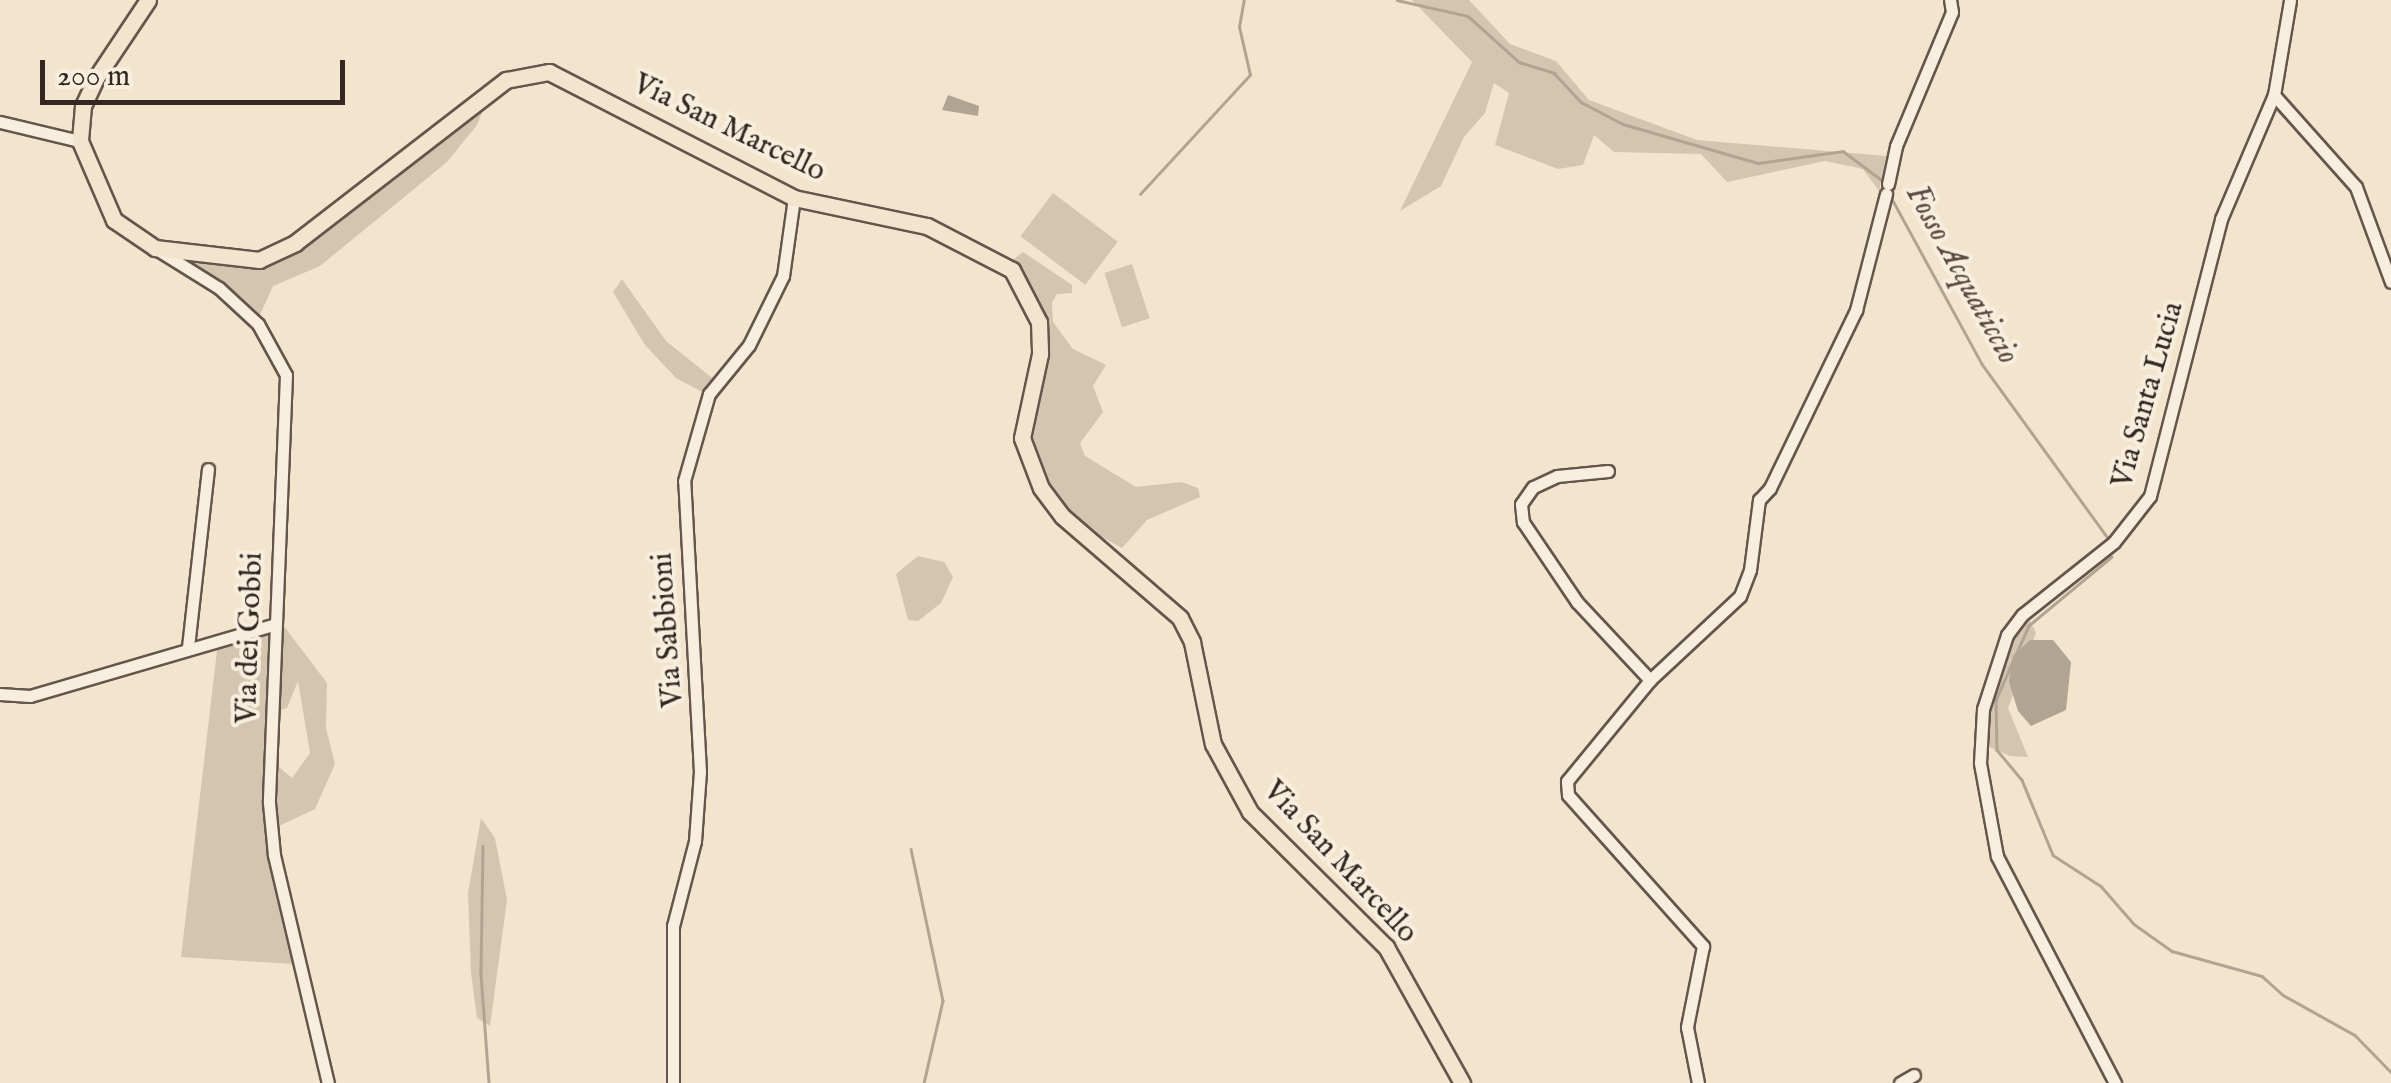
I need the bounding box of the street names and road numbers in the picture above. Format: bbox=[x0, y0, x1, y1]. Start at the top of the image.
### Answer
street label: Via San Marcello bbox=[627, 66, 831, 190]
street label: Via Santa Lucia bbox=[2104, 298, 2192, 492]
street label: Via Sabbioni bbox=[645, 551, 691, 709]
street label: Via dei Gobbi bbox=[229, 552, 271, 724]
street label: Via San Marcello bbox=[1255, 773, 1425, 951]

